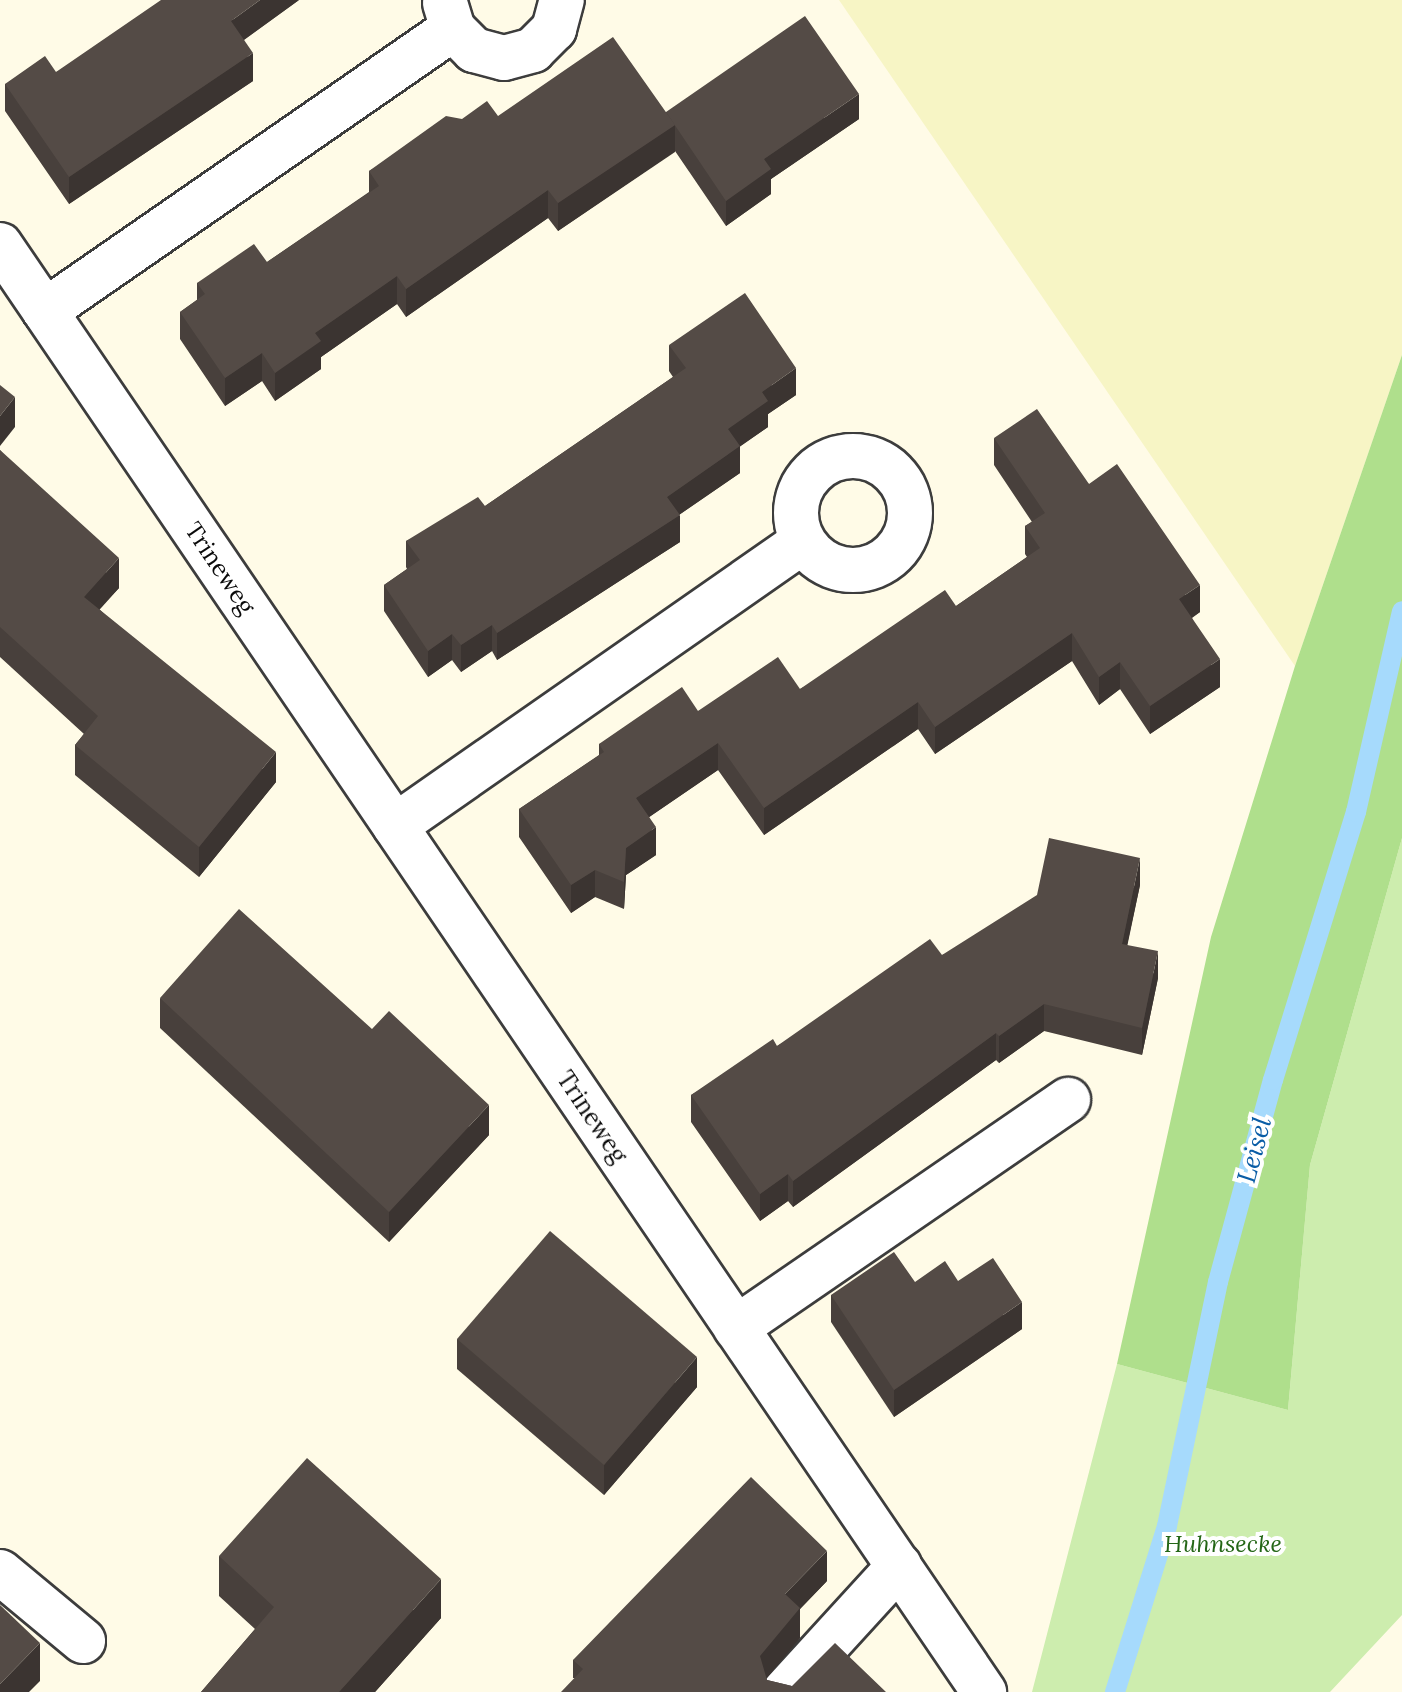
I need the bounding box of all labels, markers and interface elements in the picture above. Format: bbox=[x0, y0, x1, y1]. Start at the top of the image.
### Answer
street label: Trineweg bbox=[179, 516, 261, 620]
street label: Trineweg bbox=[551, 1065, 633, 1169]
water label: Leisel bbox=[1230, 1114, 1278, 1186]
park label: Huhnsecke bbox=[1164, 1530, 1282, 1558]

